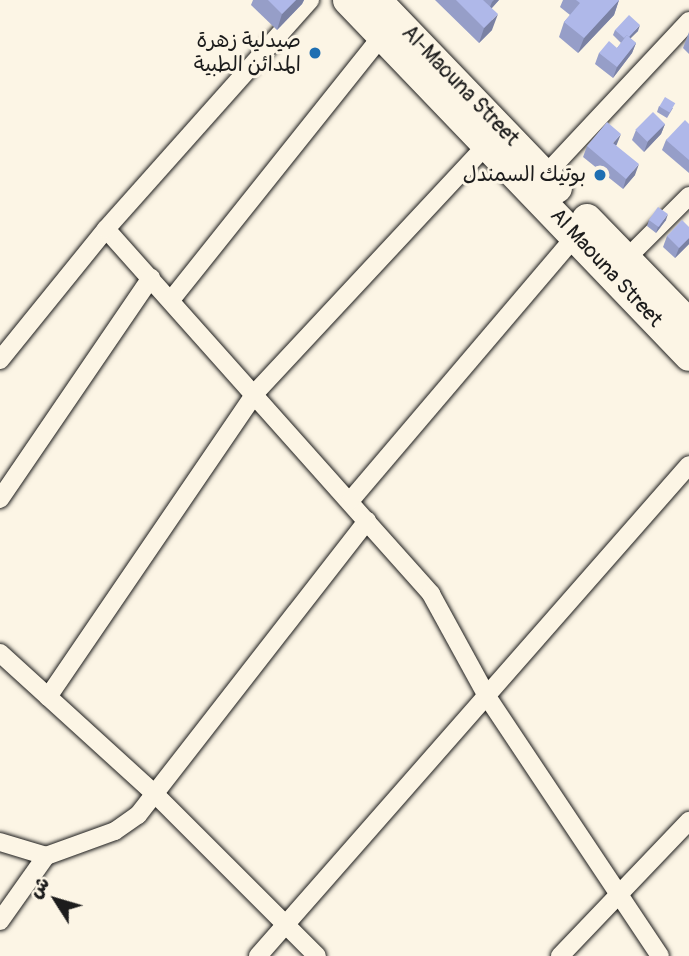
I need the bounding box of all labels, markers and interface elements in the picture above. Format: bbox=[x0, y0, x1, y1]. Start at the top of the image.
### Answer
street label: Al-Maouna Street bbox=[396, 21, 524, 151]
place label: صيدلية زهرة المدائن الطبية bbox=[194, 28, 301, 78]
marker: صيدلية زهرة المدائن الطبية bbox=[307, 45, 323, 61]
place label: بوتيك السمندل bbox=[463, 162, 586, 188]
marker: بوتيك السمندل bbox=[592, 167, 608, 183]
street label: Al Maouna Street bbox=[545, 203, 667, 333]
north arrow bbox=[21, 865, 91, 935]
text: ش bbox=[23, 872, 55, 903]

